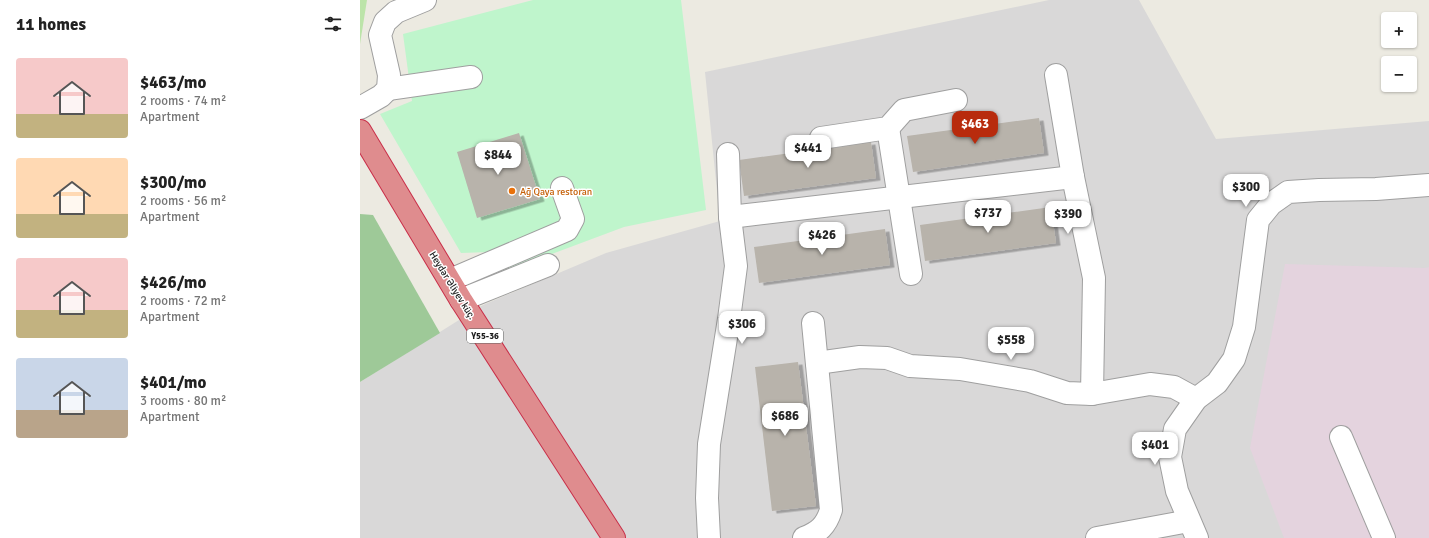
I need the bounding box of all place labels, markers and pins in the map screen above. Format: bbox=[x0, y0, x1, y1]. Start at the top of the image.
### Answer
pin: $463 bbox=[951, 111, 999, 145]
pin: $441 bbox=[784, 135, 832, 169]
pin: $844 bbox=[474, 142, 522, 176]
pin: $300 bbox=[1222, 174, 1270, 208]
marker: Ağ Qaya restoran bbox=[507, 186, 517, 196]
place label: Ağ Qaya restoran bbox=[520, 186, 592, 198]
pin: $737 bbox=[964, 200, 1012, 234]
pin: $390 bbox=[1044, 201, 1092, 235]
pin: $426 bbox=[798, 222, 846, 256]
pin: $306 bbox=[718, 311, 766, 345]
pin: $558 bbox=[987, 327, 1035, 361]
pin: $686 bbox=[761, 403, 809, 437]
pin: $401 bbox=[1131, 432, 1179, 466]

